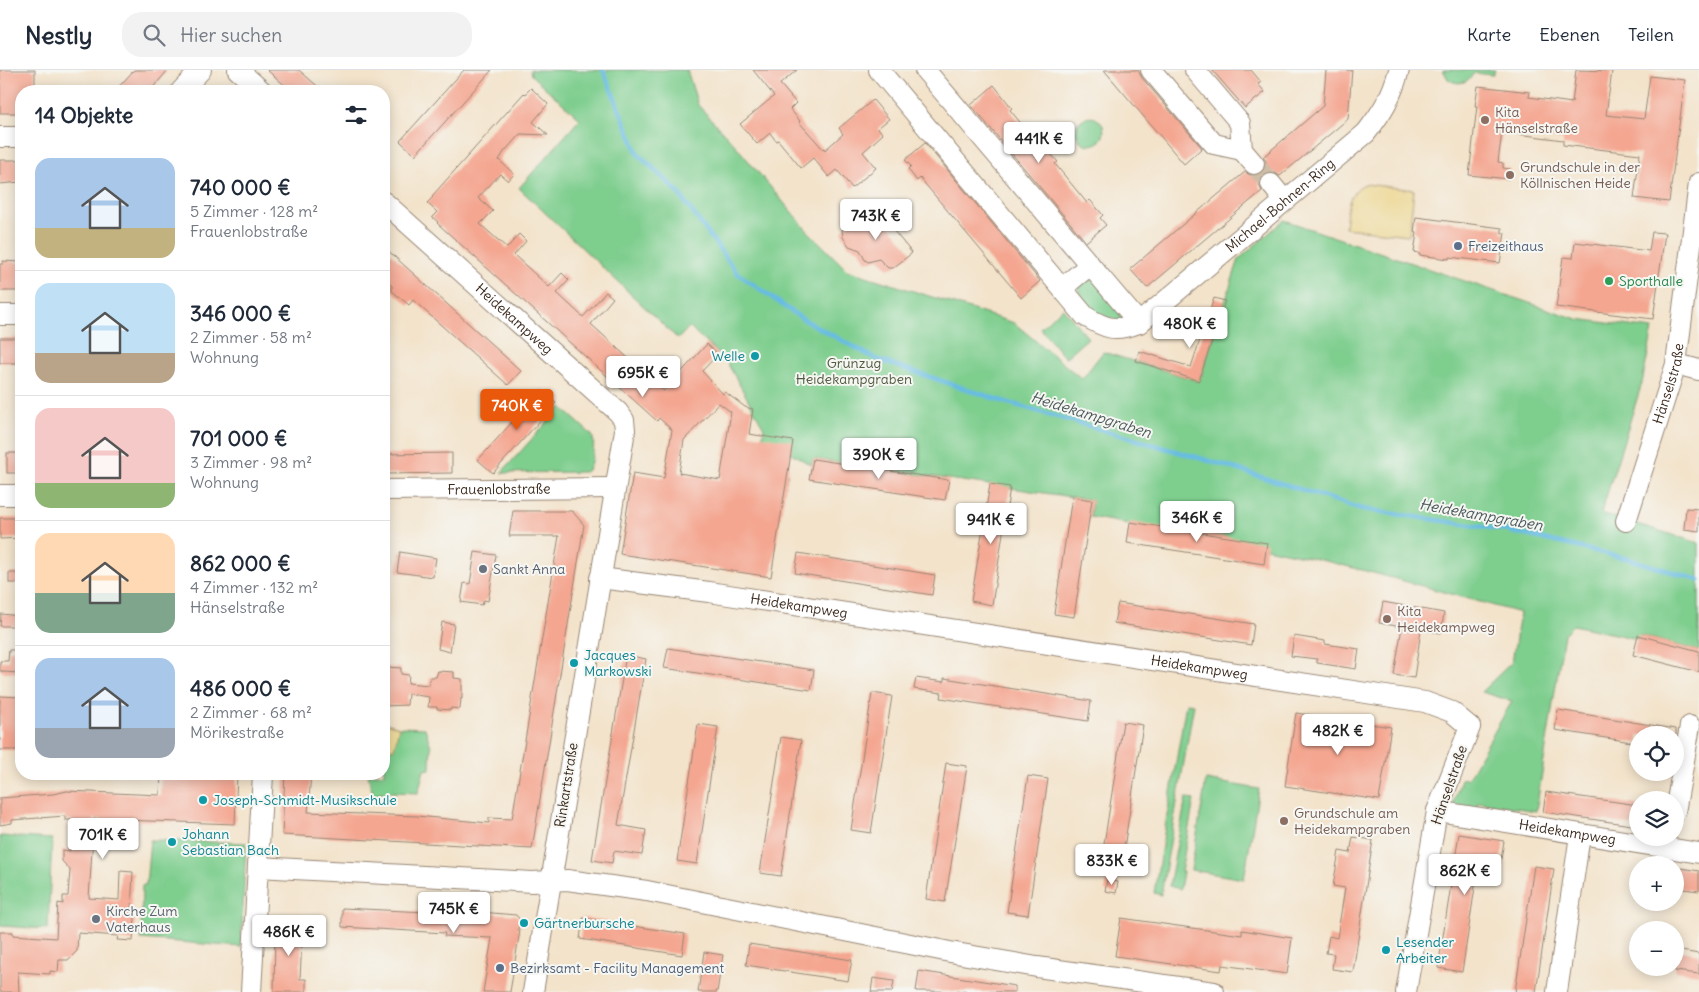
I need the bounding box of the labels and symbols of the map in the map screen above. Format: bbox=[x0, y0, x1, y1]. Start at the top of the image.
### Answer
place label: Kita Hänselstraße bbox=[1495, 103, 1578, 137]
marker: Kita Hänselstraße bbox=[1479, 114, 1491, 126]
pin: 441K € bbox=[998, 122, 1080, 164]
street label: Michael-Bohnen-Ring bbox=[1222, 154, 1338, 256]
place label: Grundschule in der Köllnischen Heide bbox=[1520, 158, 1640, 192]
marker: Grundschule in der Köllnischen Heide bbox=[1504, 169, 1516, 181]
pin: 743K € bbox=[835, 198, 917, 241]
place label: Freizeithaus bbox=[1468, 237, 1544, 255]
marker: Freizeithaus bbox=[1452, 240, 1464, 252]
place label: Sporthalle bbox=[1619, 272, 1683, 290]
marker: Sporthalle bbox=[1603, 275, 1615, 287]
street label: Heidekampweg bbox=[472, 279, 557, 358]
pin: 480K € bbox=[1149, 306, 1231, 349]
street label: Hänselstraße bbox=[1649, 342, 1688, 426]
place label: Welle bbox=[711, 347, 745, 365]
marker: Welle bbox=[749, 350, 761, 362]
park label: Grünzug Heidekampgraben bbox=[796, 354, 912, 388]
pin: 695K € bbox=[602, 356, 684, 398]
water label: Heidekampgraben bbox=[1029, 387, 1154, 442]
pin: 740K € bbox=[476, 388, 558, 431]
pin: 390K € bbox=[838, 438, 920, 480]
street label: Frauenlobstraße bbox=[447, 480, 551, 498]
water label: Heidekampgraben bbox=[1418, 494, 1544, 535]
pin: 346K € bbox=[1156, 500, 1238, 543]
pin: 941K € bbox=[950, 502, 1032, 545]
place label: Sankt Anna bbox=[493, 560, 565, 578]
marker: Sankt Anna bbox=[477, 563, 489, 575]
street label: Heidekampweg bbox=[749, 589, 849, 622]
place label: Kita Heidekampweg bbox=[1397, 602, 1495, 636]
marker: Kita Heidekampweg bbox=[1381, 613, 1393, 625]
place label: Jacques Markowski bbox=[584, 646, 652, 680]
street label: Heidekampweg bbox=[1150, 651, 1249, 684]
marker: Jacques Markowski bbox=[568, 657, 580, 669]
pin: 482K € bbox=[1297, 714, 1379, 756]
street label: Rinkartstraße bbox=[550, 741, 582, 829]
street label: Hänselstraße bbox=[1427, 743, 1471, 827]
place label: Joseph-Schmidt-Musikschule bbox=[213, 791, 397, 809]
marker: Joseph-Schmidt-Musikschule bbox=[197, 794, 209, 806]
place label: Grundschule am Heidekampgraben bbox=[1294, 804, 1410, 838]
marker: Grundschule am Heidekampgraben bbox=[1278, 815, 1290, 827]
street label: Heidekampweg bbox=[1517, 815, 1617, 849]
pin: 701K € bbox=[62, 818, 144, 860]
place label: Johann Sebastian Bach bbox=[182, 825, 279, 859]
marker: Johann Sebastian Bach bbox=[166, 836, 178, 848]
pin: 833K € bbox=[1071, 844, 1153, 886]
pin: 862K € bbox=[1424, 854, 1506, 896]
pin: 745K € bbox=[413, 892, 495, 934]
place label: Kirche Zum Vaterhaus bbox=[106, 902, 178, 936]
marker: Kirche Zum Vaterhaus bbox=[90, 913, 102, 925]
pin: 486K € bbox=[248, 914, 330, 957]
place label: Gärtnerbursche bbox=[534, 914, 635, 932]
marker: Gärtnerbursche bbox=[518, 917, 530, 929]
place label: Lesender Arbeiter bbox=[1396, 933, 1454, 967]
marker: Lesender Arbeiter bbox=[1380, 944, 1392, 956]
place label: Bezirksamt - Facility Management bbox=[510, 959, 724, 977]
marker: Bezirksamt - Facility Management bbox=[494, 962, 506, 974]

